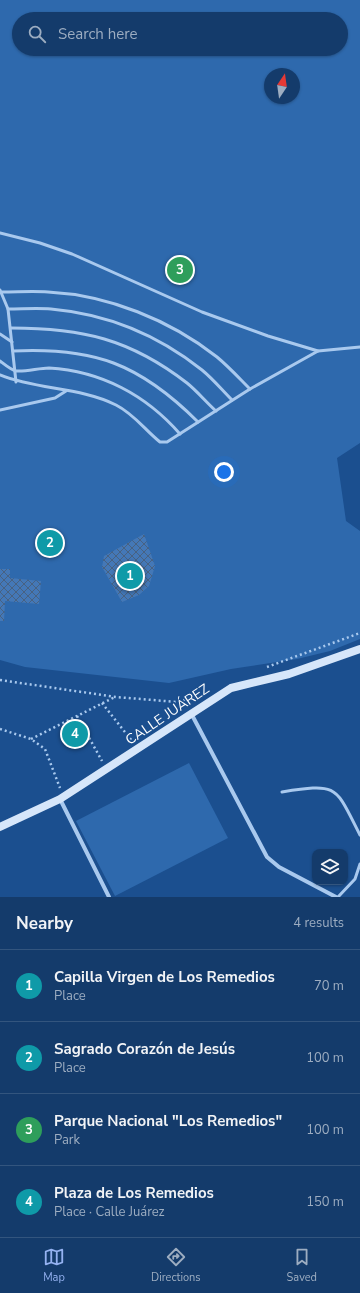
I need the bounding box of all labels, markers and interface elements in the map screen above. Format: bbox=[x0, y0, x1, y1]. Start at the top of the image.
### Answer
search box bbox=[12, 12, 348, 56]
icon: search bbox=[26, 23, 48, 45]
text: Search here bbox=[58, 24, 138, 44]
north arrow bbox=[264, 68, 300, 104]
pin: 3 bbox=[167, 255, 193, 285]
your location bbox=[214, 462, 234, 482]
pin: 2 bbox=[37, 528, 63, 558]
pin: 1 bbox=[117, 561, 143, 591]
street label: CALLE JUÁREZ bbox=[122, 679, 213, 749]
pin: 4 bbox=[62, 719, 88, 749]
map controls bbox=[312, 849, 348, 885]
button: layers bbox=[312, 849, 348, 885]
text: Nearby bbox=[16, 912, 73, 935]
text: 4 results bbox=[293, 914, 344, 932]
text: Capilla Virgen de Los Remedios bbox=[54, 967, 275, 987]
text: 1 bbox=[25, 977, 33, 995]
text: 70 m bbox=[314, 977, 344, 995]
text: Place bbox=[54, 987, 86, 1005]
text: Sagrado Corazón de Jesús bbox=[54, 1039, 235, 1059]
text: 2 bbox=[25, 1049, 33, 1067]
text: 100 m bbox=[306, 1049, 344, 1067]
text: Place bbox=[54, 1059, 86, 1077]
text: Parque Nacional "Los Remedios" bbox=[54, 1111, 282, 1131]
text: 3 bbox=[25, 1121, 33, 1139]
text: 100 m bbox=[306, 1121, 344, 1139]
text: Park bbox=[54, 1131, 80, 1149]
text: Plaza de Los Remedios bbox=[54, 1183, 214, 1203]
text: 4 bbox=[25, 1193, 33, 1211]
text: 150 m bbox=[306, 1193, 344, 1211]
text: Place · Calle Juárez bbox=[54, 1203, 165, 1221]
tab: Map bbox=[43, 1246, 65, 1285]
tab: Directions bbox=[151, 1246, 201, 1285]
tab: Saved bbox=[287, 1246, 317, 1285]

